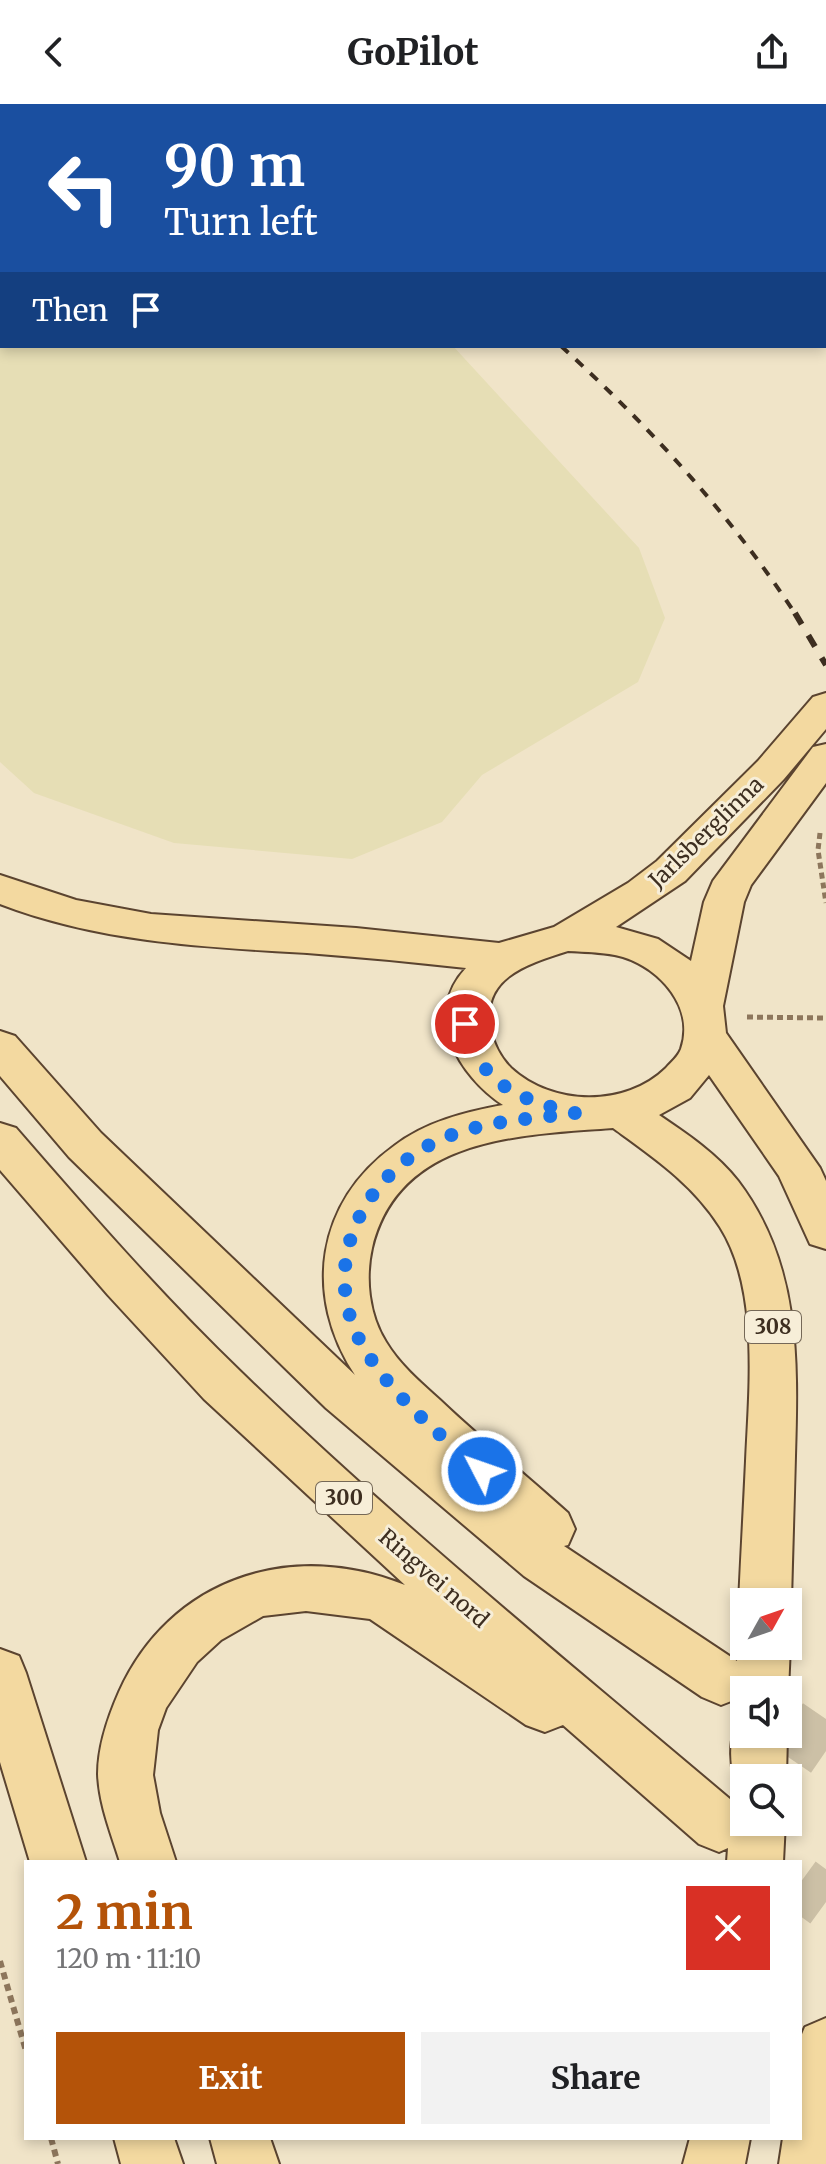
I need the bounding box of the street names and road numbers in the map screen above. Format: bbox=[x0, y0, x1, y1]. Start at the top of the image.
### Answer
street label: Jarlsberglinna bbox=[642, 770, 769, 894]
road number: 308 bbox=[745, 1311, 801, 1343]
road number: 300 bbox=[316, 1482, 372, 1514]
street label: Ringvei nord bbox=[373, 1523, 495, 1633]

